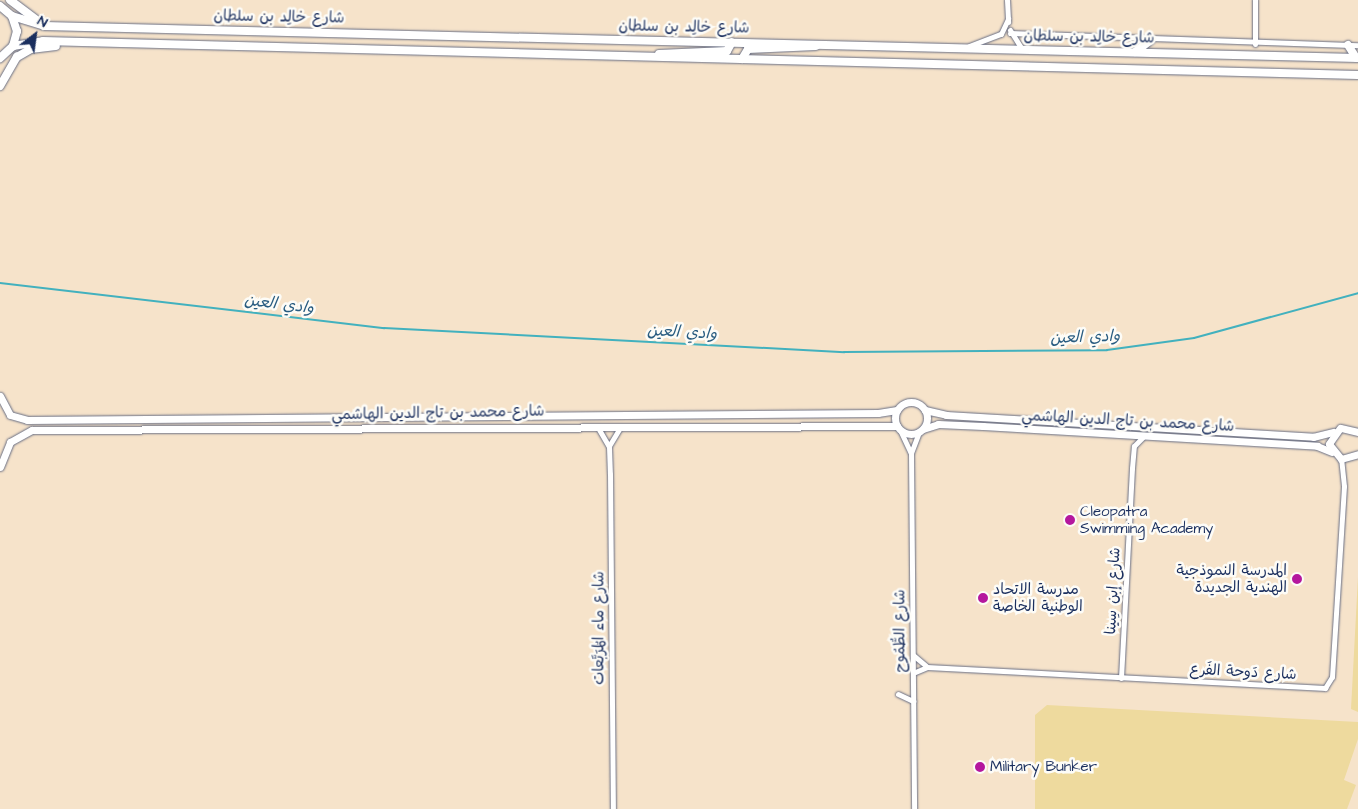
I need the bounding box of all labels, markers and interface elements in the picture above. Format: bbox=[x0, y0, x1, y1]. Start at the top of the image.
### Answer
street label: شارع خالِد بن سلطان bbox=[213, 7, 345, 27]
north arrow bbox=[10, 10, 60, 60]
text: N bbox=[34, 11, 51, 33]
street label: شارع خالِد بن سلطان bbox=[618, 17, 750, 37]
street label: شارع خالِد بن سلطان bbox=[1023, 27, 1155, 47]
water label: وادي العين bbox=[243, 290, 315, 318]
water label: وادي العين bbox=[647, 321, 717, 343]
water label: وادي العين bbox=[1050, 326, 1120, 348]
street label: شارع محمد بن تاج الدين الهاشمي bbox=[331, 402, 545, 424]
street label: شارع محمد بن تاج الدين الهاشمي bbox=[1021, 406, 1235, 436]
place label: Cleopatra Swimming Academy bbox=[1080, 502, 1213, 537]
marker: Cleopatra Swimming Academy bbox=[1064, 514, 1076, 526]
street label: شارع إبن سِينا bbox=[1102, 547, 1124, 635]
place label: المدرسة النموذجية الهندية الجديدة bbox=[1177, 561, 1287, 596]
street label: شارع ماء المُرَبَّعات bbox=[590, 571, 608, 685]
marker: المدرسة النموذجية الهندية الجديدة bbox=[1291, 573, 1303, 585]
place label: مدرسة الاتحاد الوطنية الخاصة bbox=[993, 580, 1083, 615]
street label: شارع الطُّمُوح bbox=[891, 589, 909, 673]
marker: مدرسة الاتحاد الوطنية الخاصة bbox=[977, 592, 989, 604]
street label: شارع دَوحة الفَرع bbox=[1189, 660, 1297, 684]
place label: Military Bunker bbox=[990, 758, 1097, 776]
marker: Military Bunker bbox=[974, 761, 986, 773]

